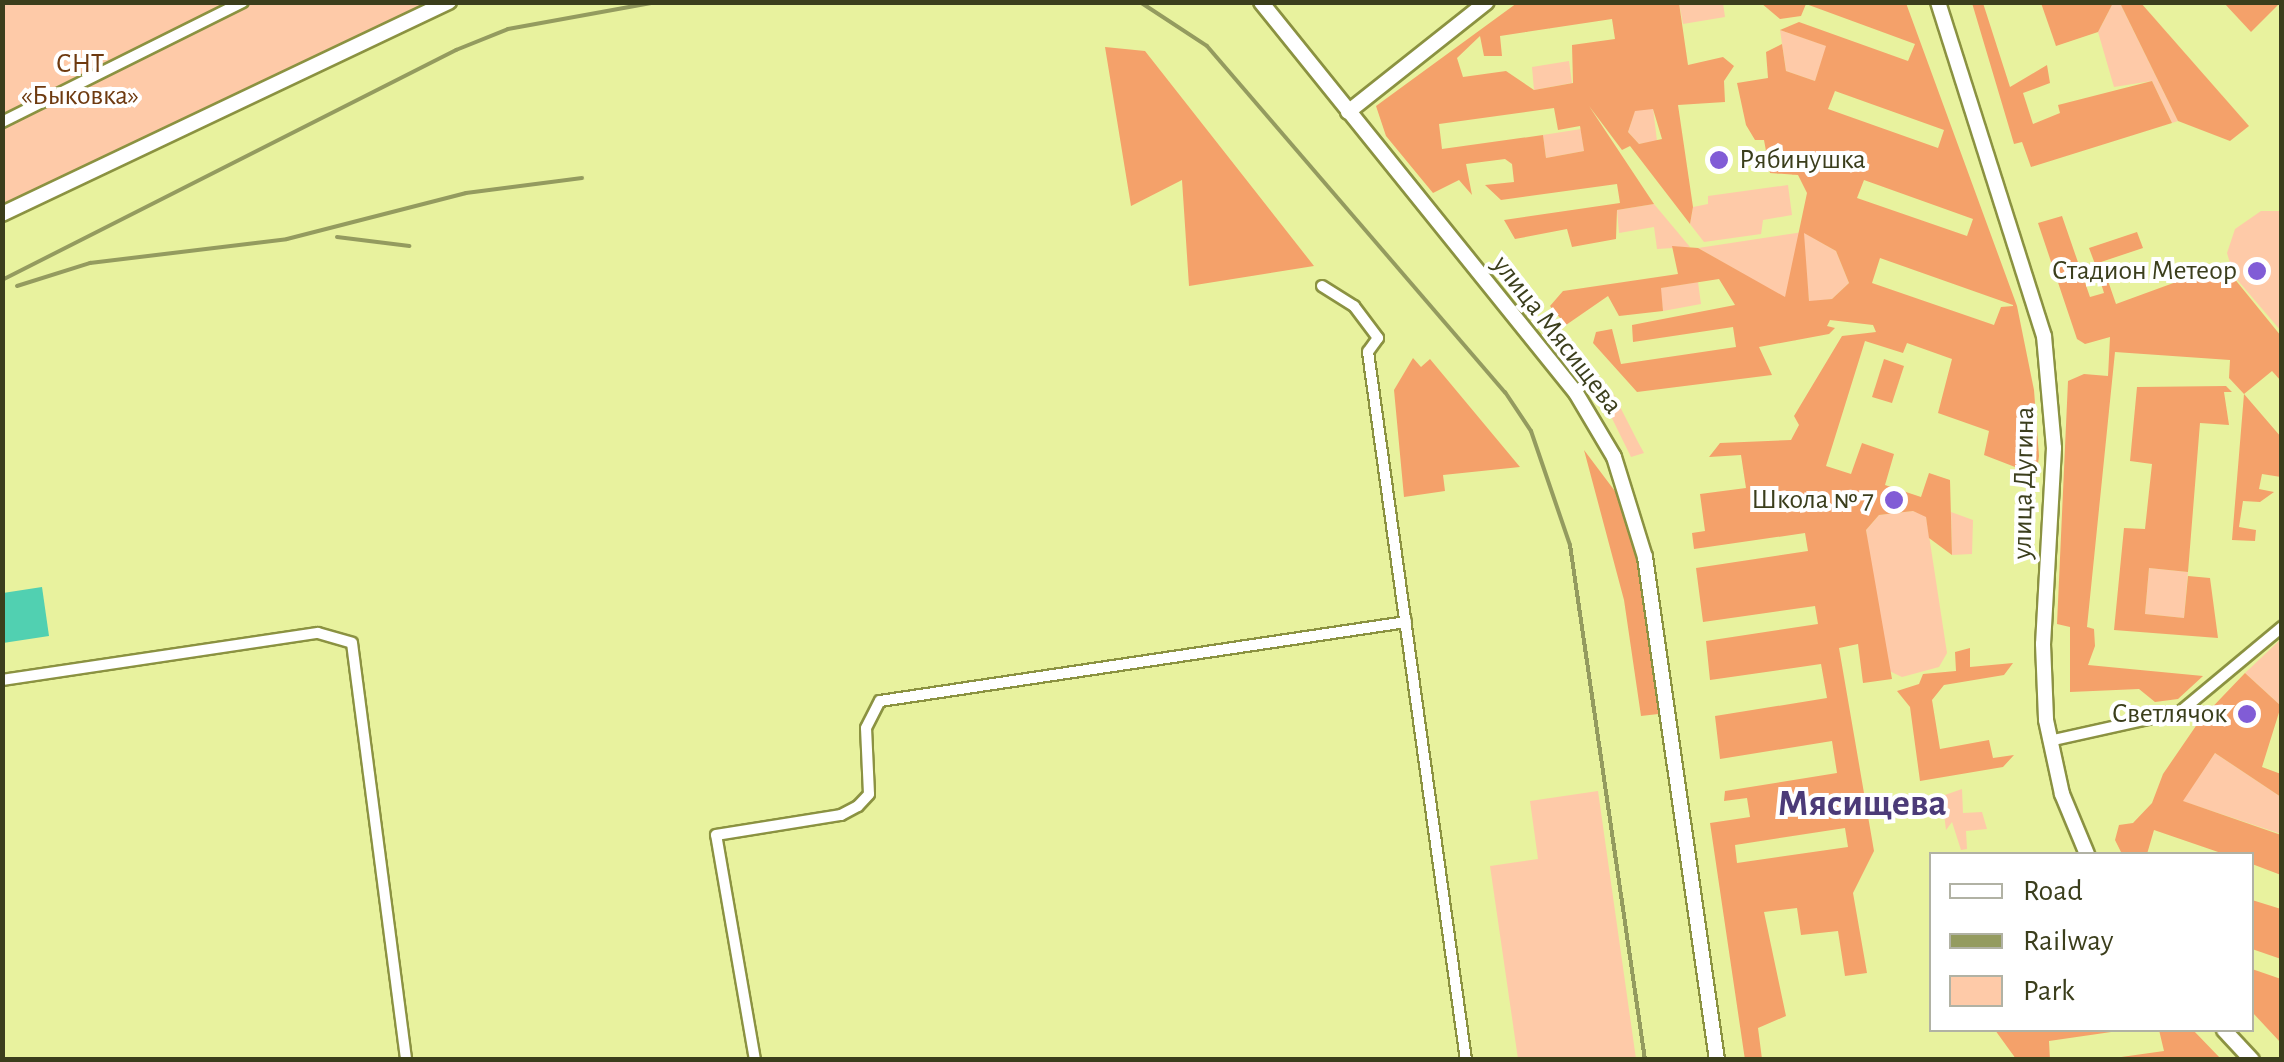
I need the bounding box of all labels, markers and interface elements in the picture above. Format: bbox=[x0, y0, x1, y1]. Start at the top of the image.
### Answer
park label: СНТ «Быковка» bbox=[21, 47, 139, 113]
place label: Рябинушка bbox=[1739, 143, 1866, 177]
marker: Рябинушка bbox=[1708, 149, 1730, 171]
street label: улица Мясищева bbox=[1485, 249, 1629, 421]
place label: Стадион Метеор bbox=[2052, 254, 2237, 288]
marker: Стадион Метеор bbox=[2246, 260, 2268, 282]
street label: улица Дугина bbox=[2006, 406, 2042, 560]
place label: Школа № 7 bbox=[1751, 483, 1874, 517]
marker: Школа № 7 bbox=[1883, 489, 1905, 511]
place label: Светлячок bbox=[2112, 697, 2227, 731]
marker: Светлячок bbox=[2236, 703, 2258, 725]
district label: Мясищева bbox=[1778, 782, 1946, 828]
legend bbox=[1929, 852, 2254, 1032]
text: Road bbox=[2023, 876, 2083, 906]
text: Railway bbox=[2023, 926, 2114, 956]
text: Park bbox=[2023, 976, 2075, 1006]

